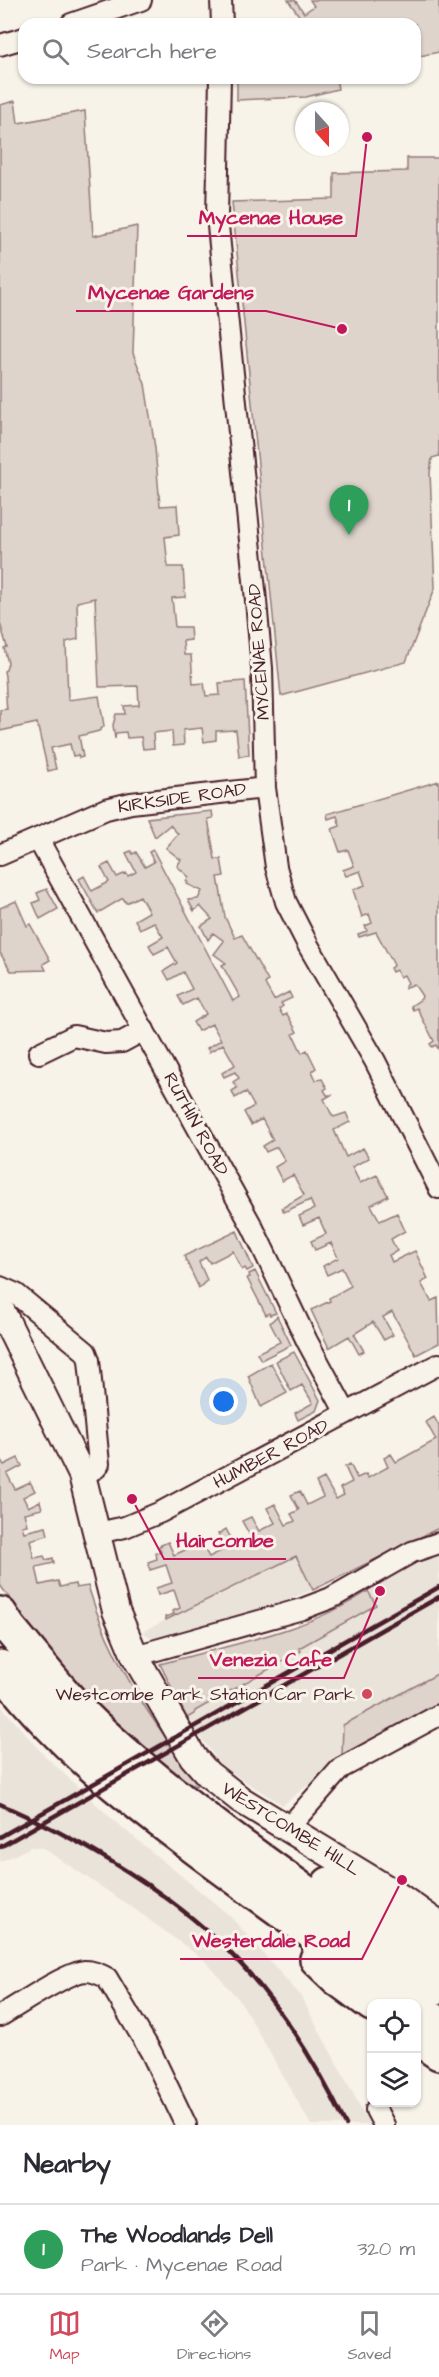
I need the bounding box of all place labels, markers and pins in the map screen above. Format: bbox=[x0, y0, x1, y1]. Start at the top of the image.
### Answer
callout: Mycenae House bbox=[187, 198, 356, 236]
callout: Mycenae Gardens bbox=[76, 273, 266, 311]
pin: 1 bbox=[330, 486, 368, 535]
callout: Haircombe bbox=[164, 1521, 286, 1559]
callout: Venezia Cafe bbox=[198, 1640, 344, 1678]
place label: Westcombe Park Station Car Park bbox=[56, 1682, 355, 1707]
marker: Westcombe Park Station Car Park bbox=[360, 1687, 374, 1701]
callout: Westerdale Road bbox=[180, 1921, 362, 1959]

